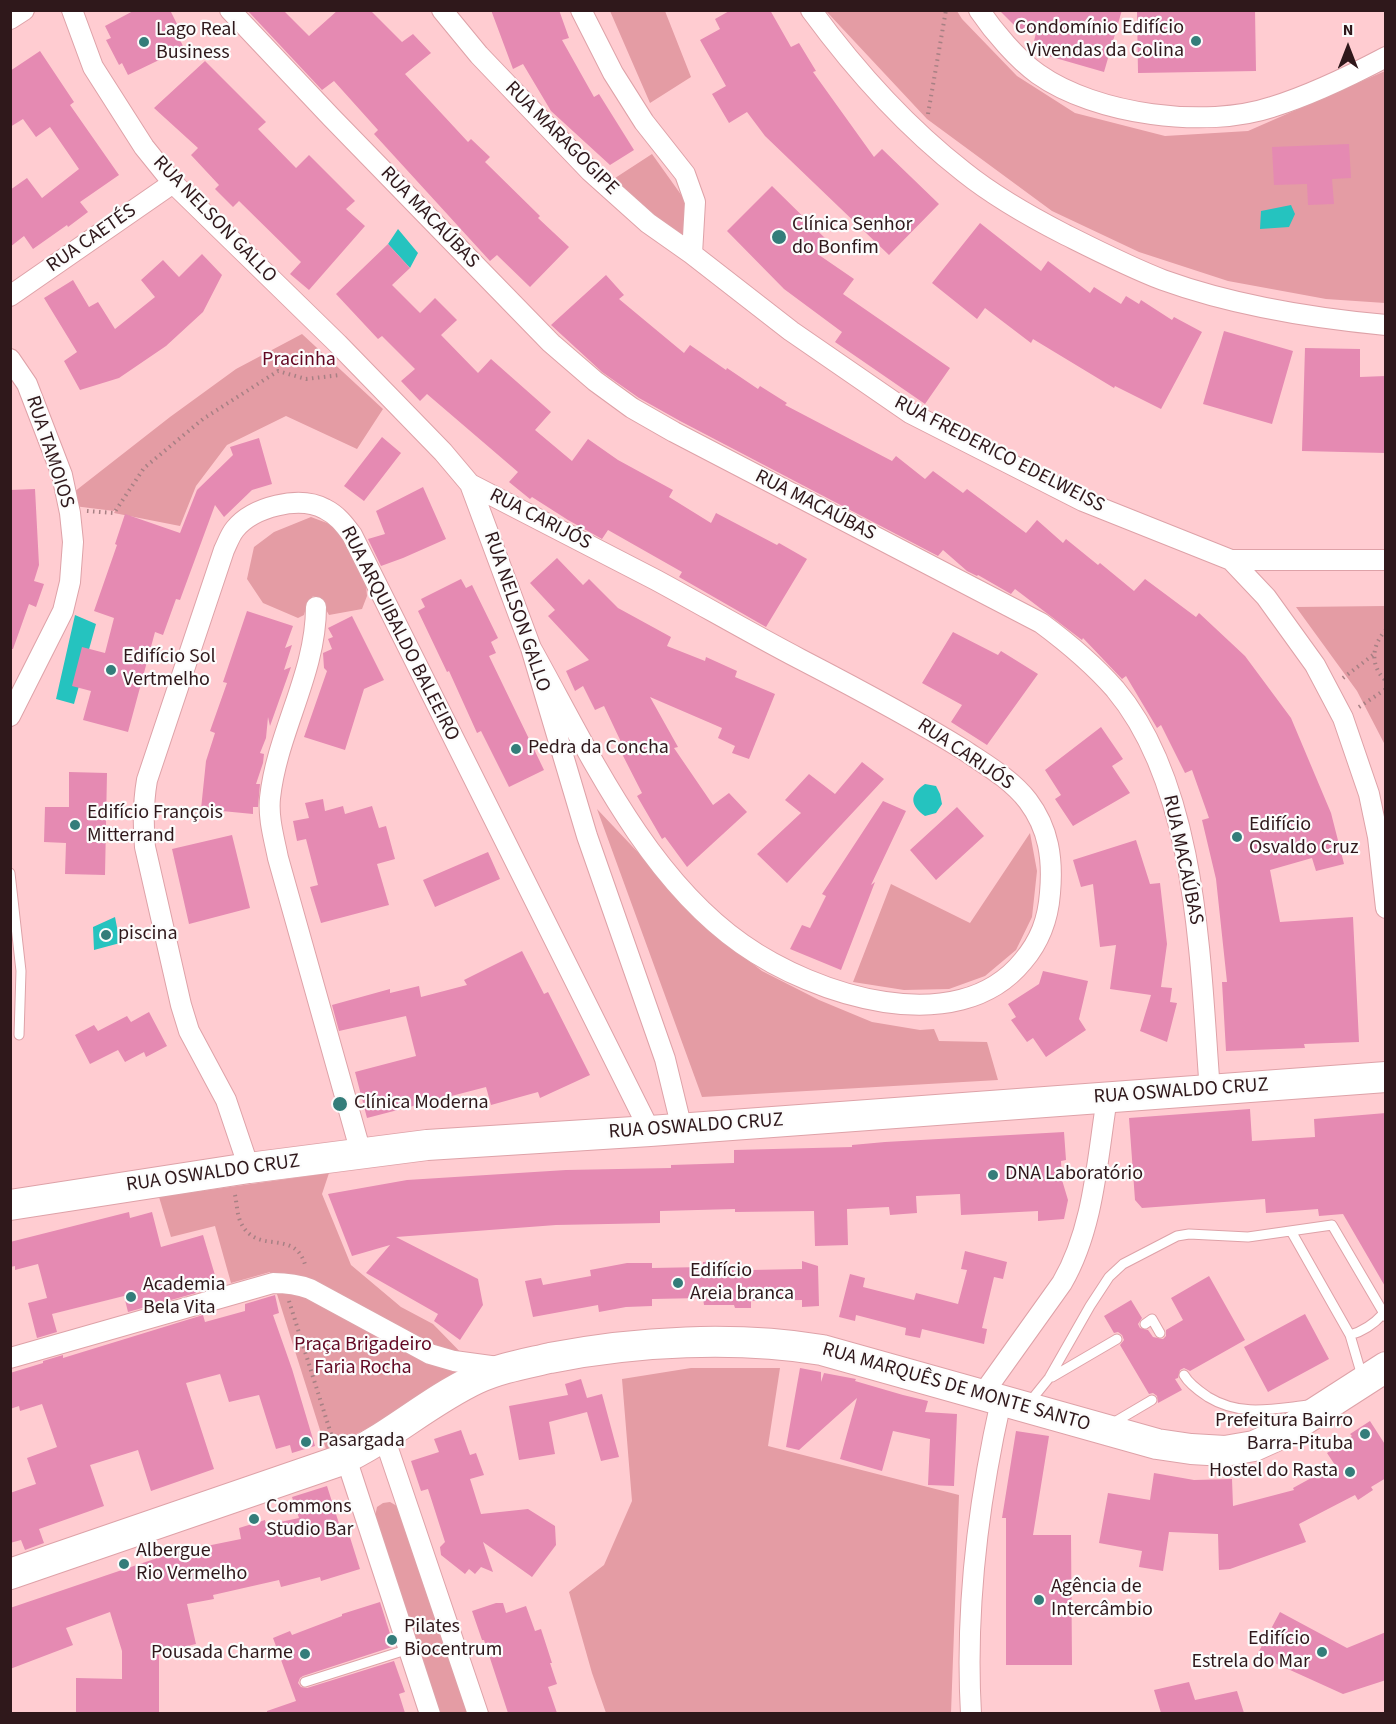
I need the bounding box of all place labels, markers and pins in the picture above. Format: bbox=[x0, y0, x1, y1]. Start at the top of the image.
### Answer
place label: Condomínio Edifício Vivendas da Colina bbox=[1015, 17, 1184, 64]
place label: Lago Real Business bbox=[156, 19, 236, 66]
marker: Condomínio Edifício Vivendas da Colina bbox=[1189, 34, 1203, 48]
marker: Lago Real Business bbox=[137, 35, 151, 49]
place label: Clínica Senhor do Bonfim bbox=[792, 214, 912, 261]
marker: Clínica Senhor do Bonfim bbox=[770, 228, 788, 246]
place label: Edifício Sol Vertmelho bbox=[123, 646, 216, 693]
marker: Edifício Sol Vertmelho bbox=[104, 663, 118, 677]
place label: Pedra da Concha bbox=[528, 737, 669, 761]
marker: Pedra da Concha bbox=[509, 742, 523, 756]
place label: Edifício François Mitterrand bbox=[87, 802, 223, 849]
place label: Edifício Osvaldo Cruz bbox=[1249, 814, 1358, 861]
marker: Edifício François Mitterrand bbox=[68, 818, 82, 832]
marker: Edifício Osvaldo Cruz bbox=[1230, 830, 1244, 844]
place label: piscina bbox=[118, 923, 177, 947]
marker: piscina bbox=[99, 928, 113, 942]
place label: Clínica Moderna bbox=[354, 1092, 489, 1116]
marker: Clínica Moderna bbox=[331, 1095, 349, 1113]
place label: DNA Laboratório bbox=[1005, 1163, 1143, 1187]
marker: DNA Laboratório bbox=[986, 1168, 1000, 1182]
place label: Edifício Areia branca bbox=[690, 1260, 794, 1307]
place label: Academia Bela Vita bbox=[143, 1274, 225, 1321]
marker: Edifício Areia branca bbox=[671, 1276, 685, 1290]
marker: Academia Bela Vita bbox=[124, 1290, 138, 1304]
place label: Prefeitura Bairro Barra-Pituba bbox=[1215, 1410, 1353, 1457]
marker: Prefeitura Bairro Barra-Pituba bbox=[1358, 1427, 1372, 1441]
place label: Pasargada bbox=[318, 1430, 405, 1454]
marker: Pasargada bbox=[299, 1435, 313, 1449]
place label: Hostel do Rasta bbox=[1209, 1460, 1338, 1484]
marker: Hostel do Rasta bbox=[1343, 1465, 1357, 1479]
place label: Commons Studio Bar bbox=[266, 1496, 353, 1543]
marker: Commons Studio Bar bbox=[247, 1512, 261, 1526]
place label: Albergue Rio Vermelho bbox=[136, 1540, 247, 1587]
marker: Albergue Rio Vermelho bbox=[117, 1557, 131, 1571]
place label: Agência de Intercâmbio bbox=[1051, 1576, 1153, 1623]
marker: Agência de Intercâmbio bbox=[1032, 1593, 1046, 1607]
place label: Pilates Biocentrum bbox=[404, 1616, 502, 1663]
place label: Edifício Estrela do Mar bbox=[1191, 1628, 1310, 1675]
marker: Pilates Biocentrum bbox=[385, 1633, 399, 1647]
place label: Pousada Charme bbox=[151, 1642, 293, 1666]
marker: Edifício Estrela do Mar bbox=[1315, 1645, 1329, 1659]
marker: Pousada Charme bbox=[298, 1647, 312, 1661]

